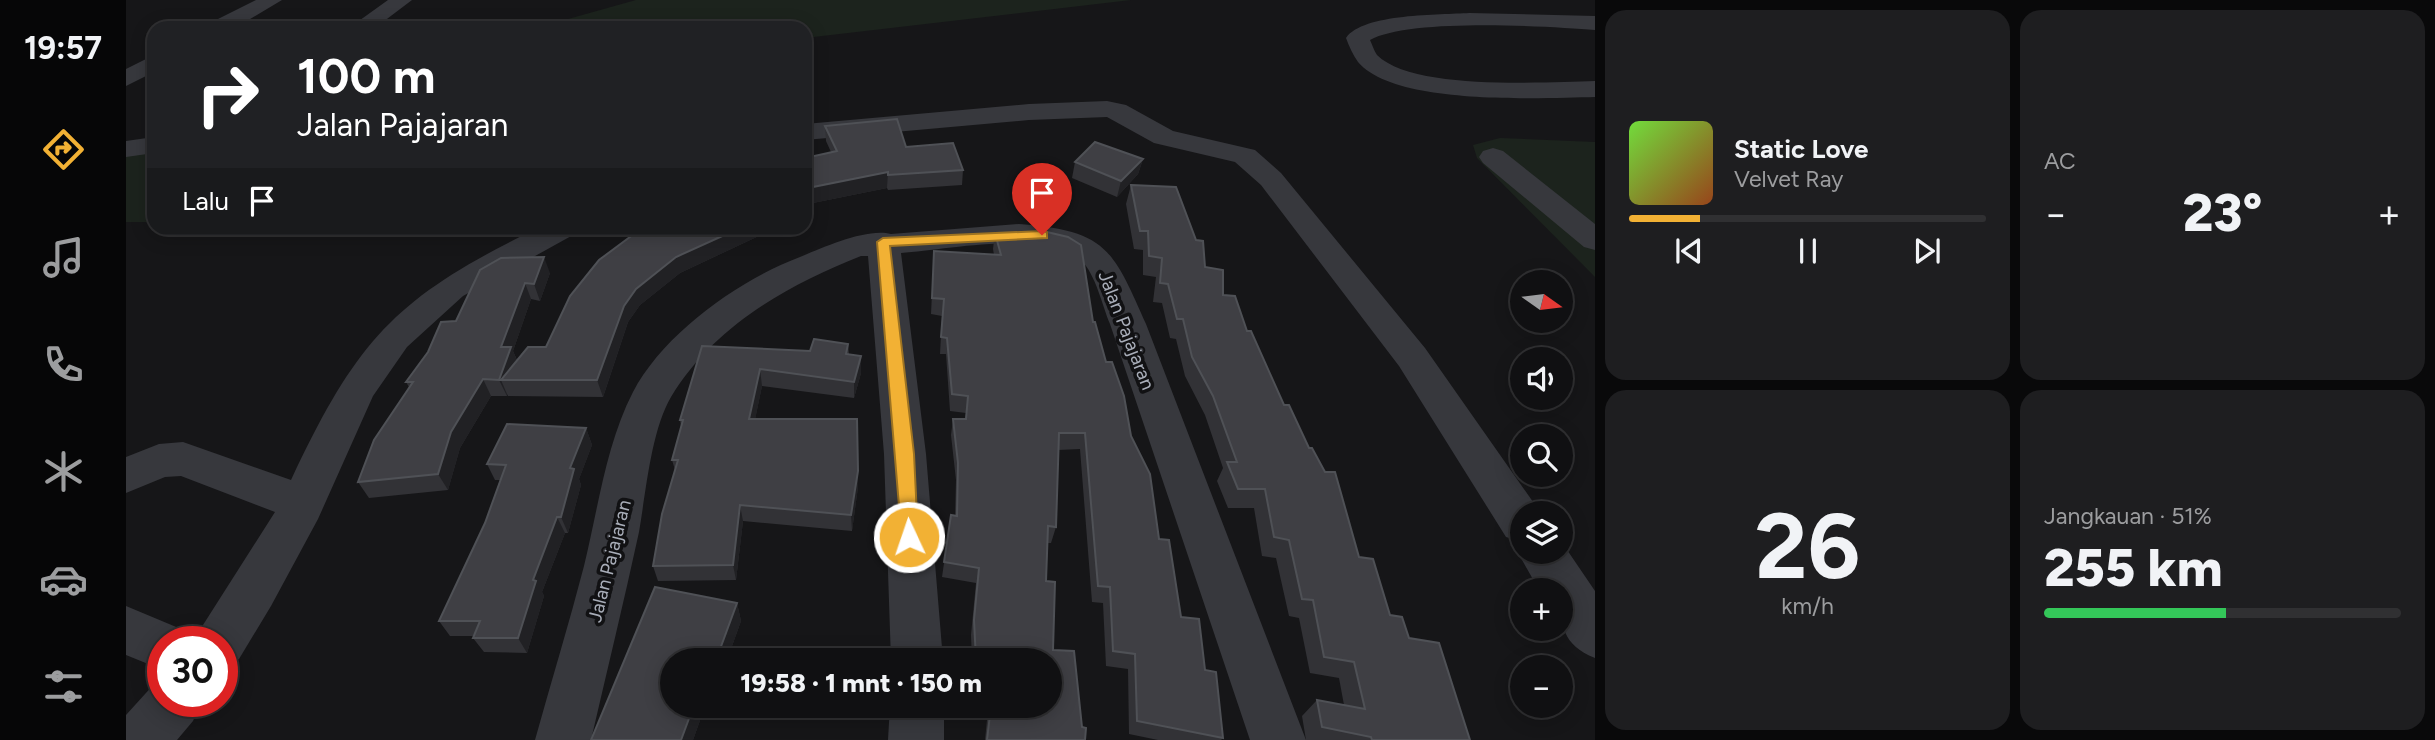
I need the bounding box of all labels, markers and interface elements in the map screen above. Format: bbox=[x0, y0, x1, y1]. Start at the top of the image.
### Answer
text: 19:57 bbox=[24, 29, 102, 67]
text: 100 m bbox=[297, 46, 436, 105]
icon: right bbox=[182, 49, 273, 140]
text: Jalan Pajajaran bbox=[297, 106, 508, 144]
icon: directions bbox=[39, 125, 88, 174]
text: Static Love bbox=[1734, 133, 1868, 165]
text: AC bbox=[2044, 147, 2076, 175]
pin bbox=[1012, 163, 1072, 235]
text: Velvet Ray bbox=[1734, 165, 1843, 193]
icon: arrive bbox=[1023, 174, 1061, 212]
icon: arrive bbox=[243, 182, 281, 220]
text: 23° bbox=[2183, 182, 2262, 244]
text: Lalu bbox=[182, 185, 229, 217]
text: − bbox=[2044, 191, 2068, 237]
text: + bbox=[2377, 191, 2401, 237]
icon: previous bbox=[1670, 232, 1708, 270]
icon: pause bbox=[1789, 232, 1827, 270]
icon: next bbox=[1908, 232, 1946, 270]
icon: music bbox=[39, 233, 88, 282]
street label: Jalan Pajajaran bbox=[1093, 267, 1160, 393]
north arrow bbox=[1510, 270, 1573, 332]
map controls bbox=[1510, 270, 1573, 718]
icon: phone bbox=[39, 340, 88, 389]
button: sound bbox=[1510, 347, 1573, 410]
button: search bbox=[1510, 424, 1573, 487]
icon: climate bbox=[39, 447, 88, 496]
text: 26 bbox=[1755, 492, 1860, 601]
street label: Jalan Pajajaran bbox=[583, 497, 636, 625]
position arrow bbox=[872, 500, 946, 574]
button: layers bbox=[1510, 501, 1573, 564]
text: Jangkauan · 51% bbox=[2044, 502, 2212, 530]
text: 255 km bbox=[2044, 537, 2223, 599]
icon: car bbox=[39, 555, 88, 604]
button: + bbox=[1510, 578, 1573, 641]
text: km/h bbox=[1781, 592, 1834, 620]
speed limit sign: 30 bbox=[147, 626, 238, 717]
button: − bbox=[1510, 655, 1573, 718]
icon: filters bbox=[39, 662, 88, 711]
text: 19:58 · 1 mnt · 150 m bbox=[740, 667, 982, 699]

